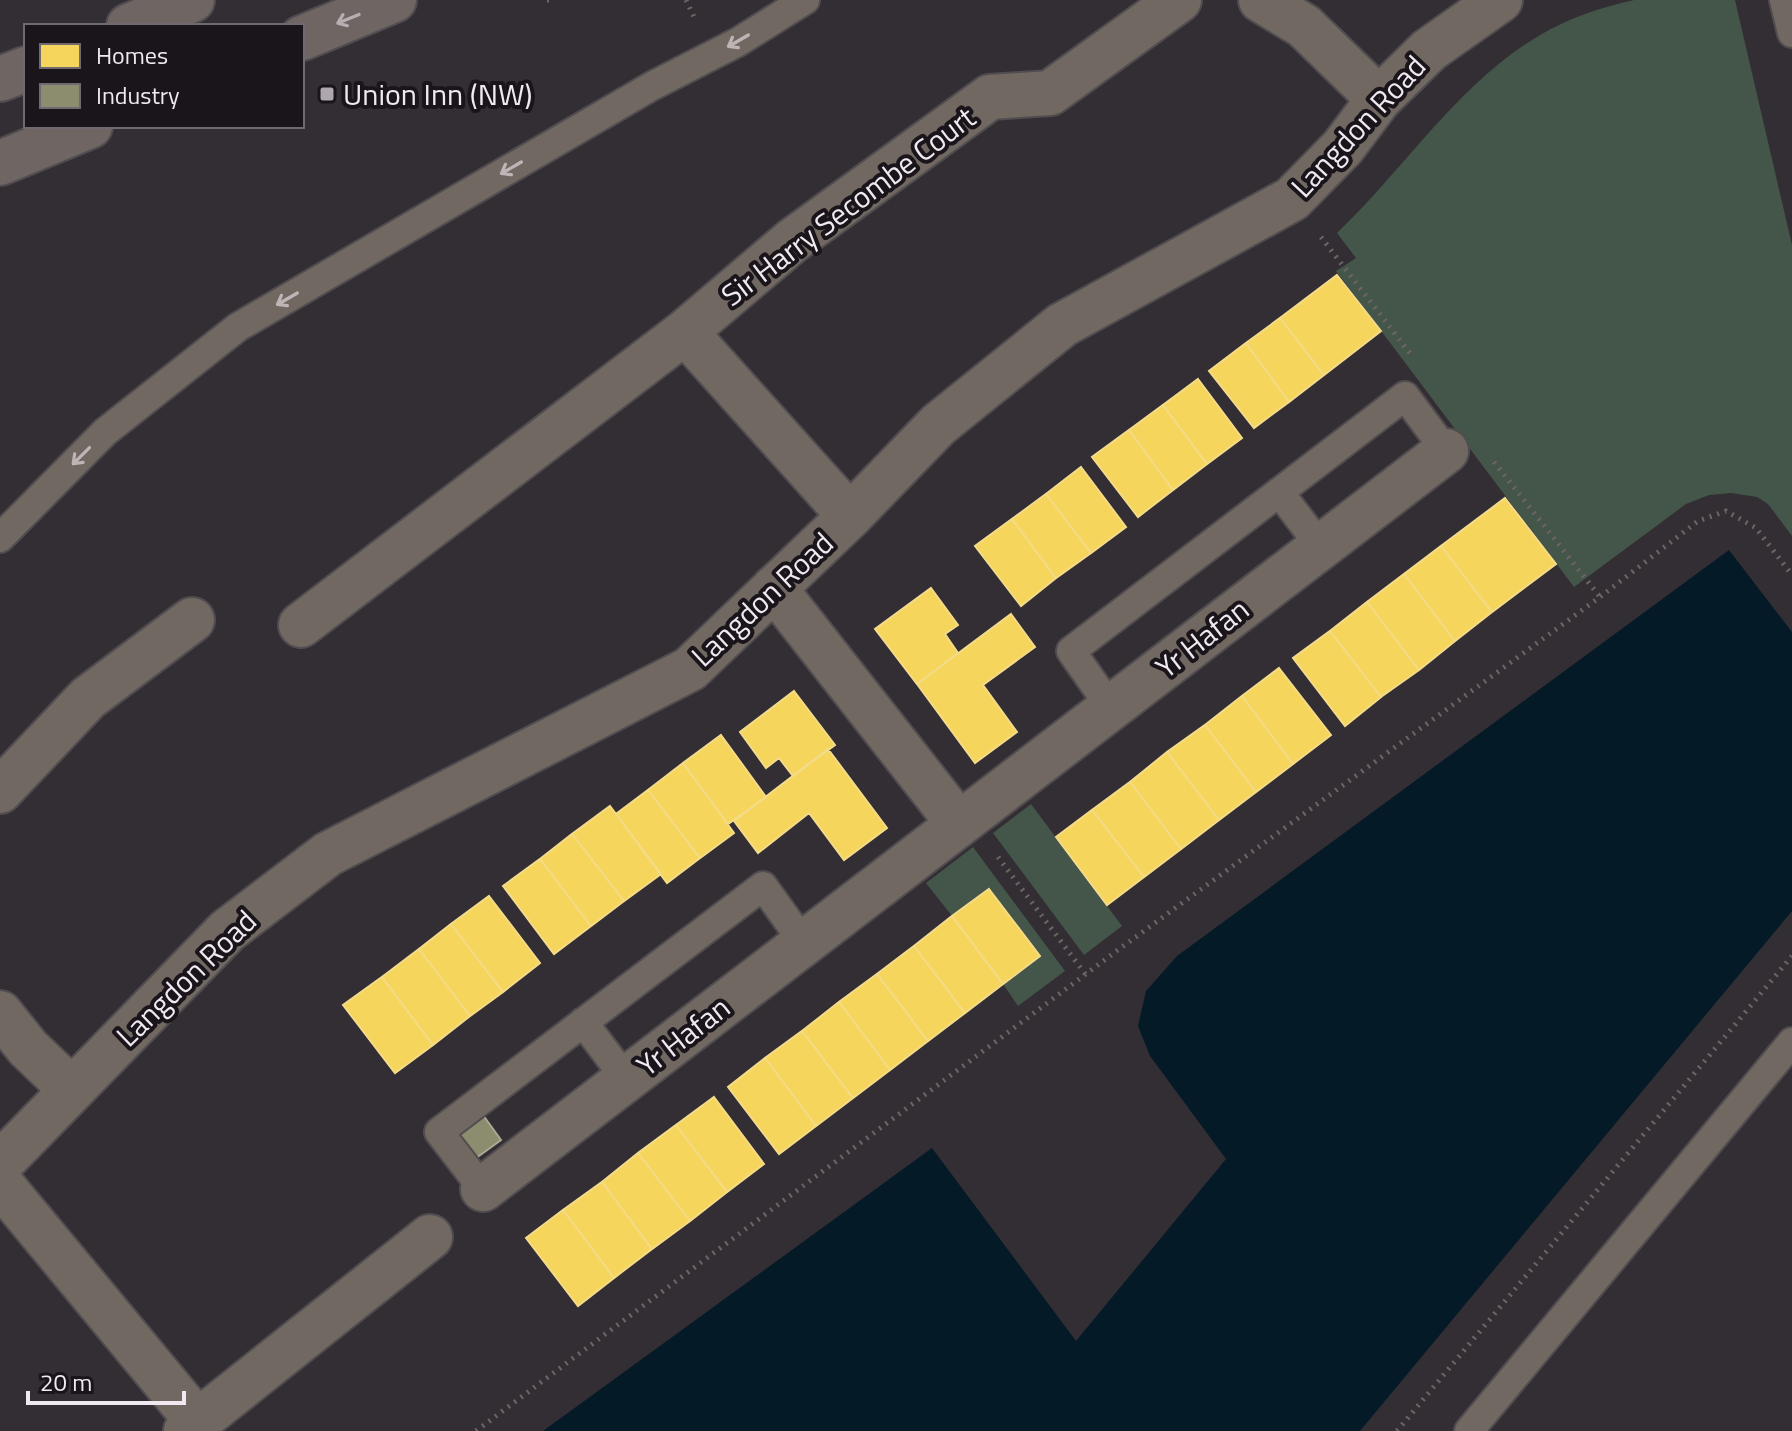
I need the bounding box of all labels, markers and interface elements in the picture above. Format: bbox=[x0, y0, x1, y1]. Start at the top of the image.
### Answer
one-way arrow bbox=[336, 13, 361, 27]
legend bbox=[24, 24, 304, 128]
one-way arrow bbox=[727, 33, 750, 49]
text: Homes bbox=[96, 37, 168, 73]
street label: Langdon Road bbox=[1280, 44, 1436, 208]
place label: Union Inn (NW) bbox=[343, 71, 532, 117]
text: Industry bbox=[96, 77, 180, 113]
marker: Union Inn (NW) bbox=[318, 85, 336, 103]
street label: Sir Harry Secombe Court bbox=[711, 95, 985, 317]
one-way arrow bbox=[500, 160, 523, 176]
one-way arrow bbox=[276, 291, 299, 307]
one-way arrow bbox=[72, 446, 91, 465]
street label: Langdon Road bbox=[680, 521, 844, 677]
street label: Yr Hafan bbox=[1145, 587, 1259, 689]
street label: Langdon Road bbox=[105, 899, 267, 1057]
street label: Yr Hafan bbox=[626, 985, 740, 1087]
scale bar bbox=[28, 1355, 184, 1405]
text: 20 m bbox=[40, 1364, 92, 1400]

